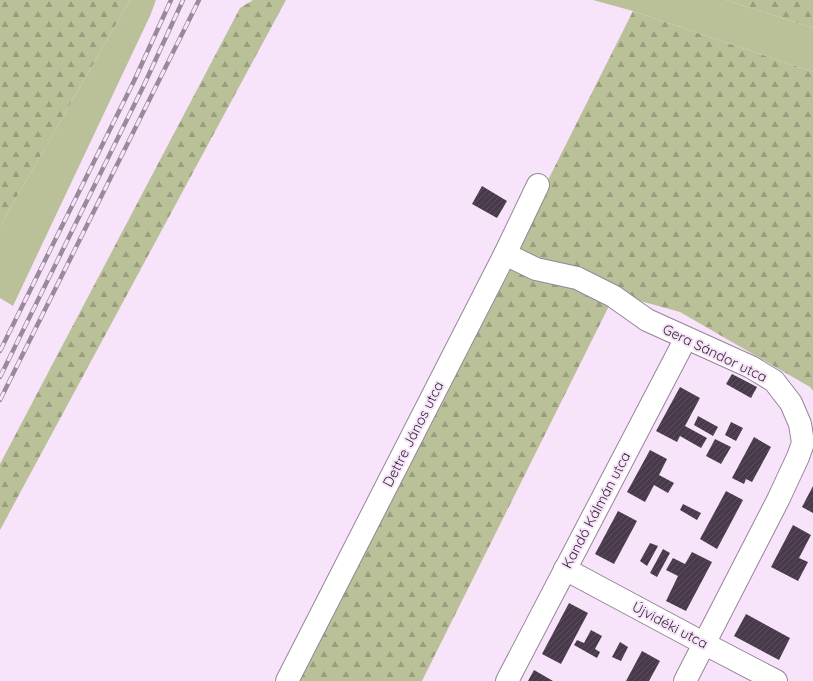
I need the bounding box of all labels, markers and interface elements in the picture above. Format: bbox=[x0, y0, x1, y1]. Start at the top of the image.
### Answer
street label: Gera Sándor utca bbox=[660, 320, 770, 386]
street label: Dettre János utca bbox=[379, 378, 447, 490]
street label: Kandó Kálmán utca bbox=[558, 449, 634, 571]
street label: Újvidéki utca bbox=[629, 598, 711, 652]

